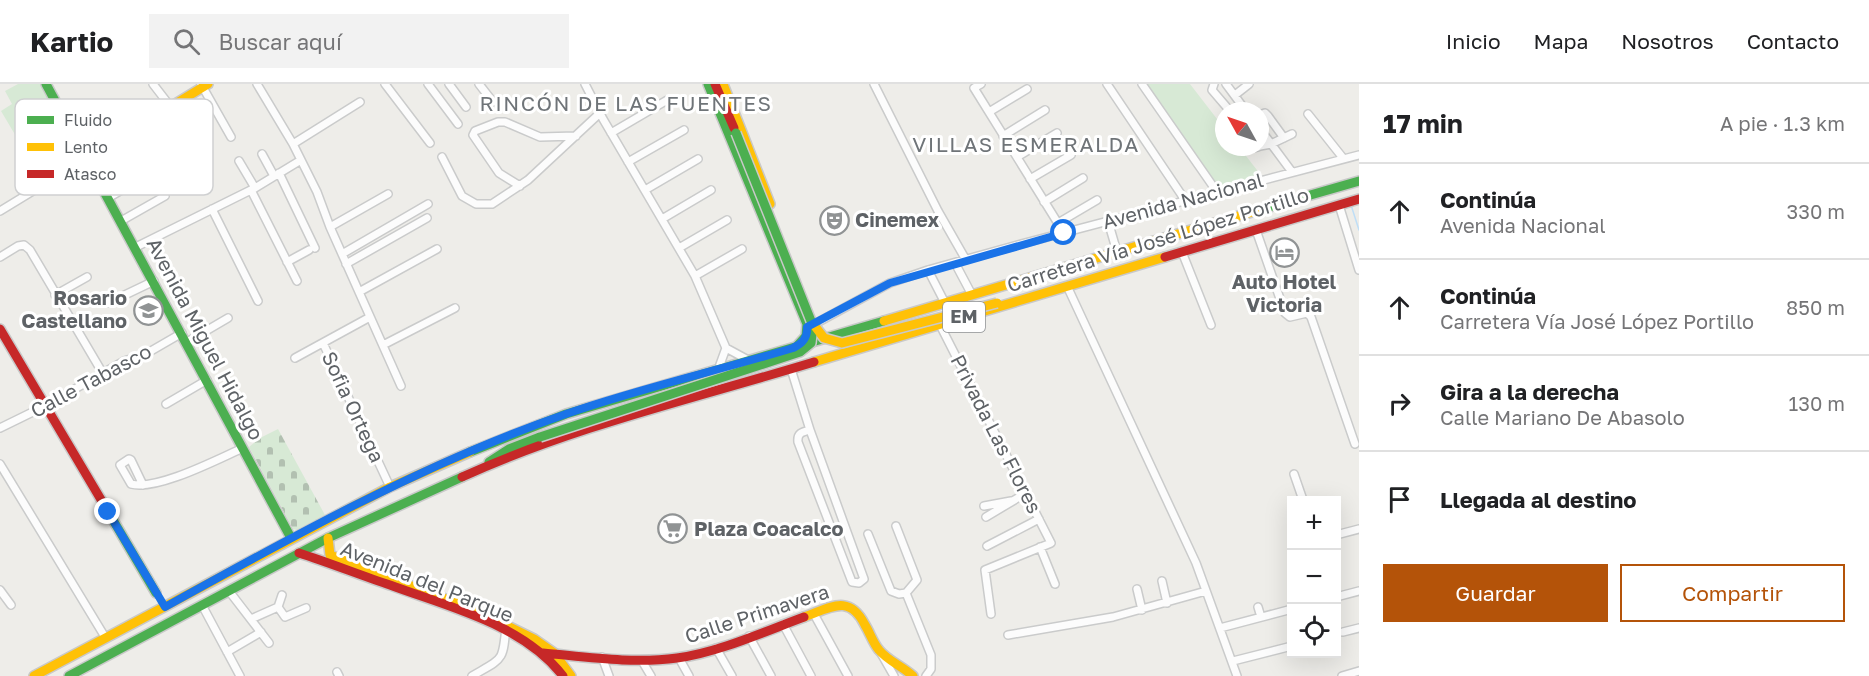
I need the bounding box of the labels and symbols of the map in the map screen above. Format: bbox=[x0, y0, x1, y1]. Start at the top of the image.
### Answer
district label: RINCÓN DE LAS FUENTES bbox=[479, 90, 773, 116]
legend bbox=[15, 99, 213, 195]
north arrow bbox=[1215, 102, 1269, 156]
text: Fluido bbox=[64, 110, 112, 130]
district label: VILLAS ESMERALDA bbox=[912, 131, 1140, 157]
text: Lento bbox=[64, 137, 108, 157]
text: Atasco bbox=[64, 164, 116, 184]
street label: Avenida Nacional bbox=[1100, 167, 1266, 233]
street label: Carretera Vía José López Portillo bbox=[1004, 182, 1311, 296]
theatre icon: Cinemex bbox=[818, 204, 850, 236]
place label: Cinemex bbox=[855, 207, 939, 231]
route start bbox=[1050, 219, 1076, 245]
street label: Avenida Miguel Hidalgo bbox=[142, 233, 269, 444]
hotel icon: Auto Hotel Victoria bbox=[1268, 236, 1300, 268]
place label: Auto Hotel Victoria bbox=[1232, 269, 1336, 316]
place label: Rosario Castellano bbox=[21, 285, 127, 332]
school or university icon: Rosario Castellano bbox=[132, 294, 164, 326]
road number: EM bbox=[943, 302, 985, 332]
street label: Calle Tabasco bbox=[26, 338, 155, 422]
street label: Sofia Ortega bbox=[318, 347, 390, 466]
street label: Privada Las Flores bbox=[946, 350, 1047, 517]
route end bbox=[94, 498, 120, 524]
supermarket icon: Plaza Coacalco bbox=[657, 513, 689, 545]
place label: Plaza Coacalco bbox=[694, 516, 844, 540]
street label: Avenida del Parque bbox=[338, 535, 517, 627]
street label: Calle Primavera bbox=[682, 578, 832, 648]

